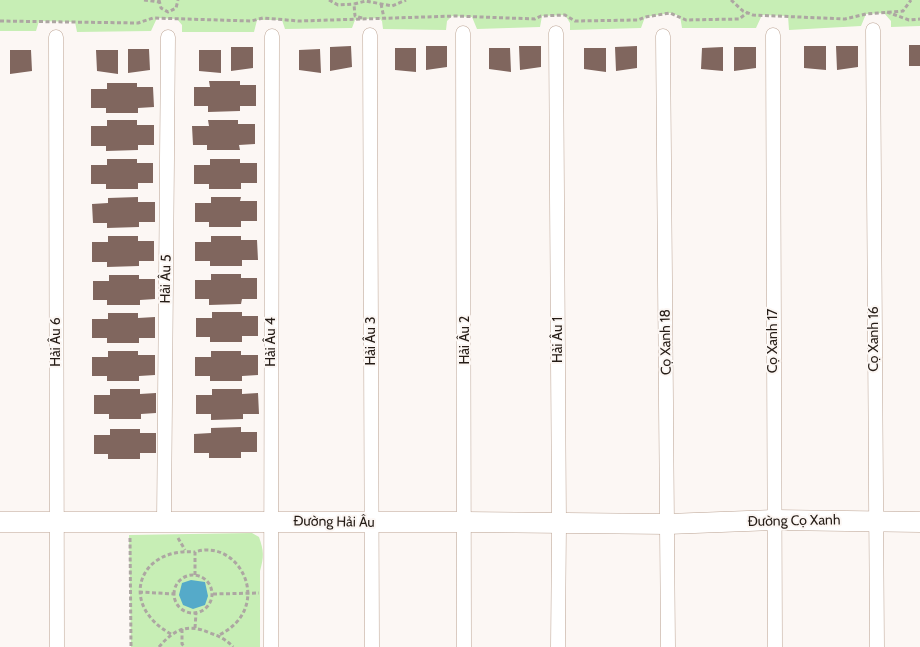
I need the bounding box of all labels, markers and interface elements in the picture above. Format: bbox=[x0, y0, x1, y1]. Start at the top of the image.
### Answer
street label: Hải Âu 5 bbox=[157, 254, 175, 304]
street label: Cọ Xanh 16 bbox=[866, 306, 882, 372]
street label: Cọ Xanh 18 bbox=[657, 309, 675, 375]
street label: Cọ Xanh 17 bbox=[765, 309, 781, 373]
street label: Hải Âu 3 bbox=[363, 316, 379, 366]
street label: Hải Âu 2 bbox=[457, 316, 473, 364]
street label: Hải Âu 6 bbox=[48, 317, 64, 367]
street label: Hải Âu 4 bbox=[263, 317, 279, 367]
street label: Hải Âu 1 bbox=[550, 317, 566, 363]
street label: Đường Cọ Xanh bbox=[747, 512, 841, 530]
street label: Đường Hải Âu bbox=[293, 513, 375, 531]

